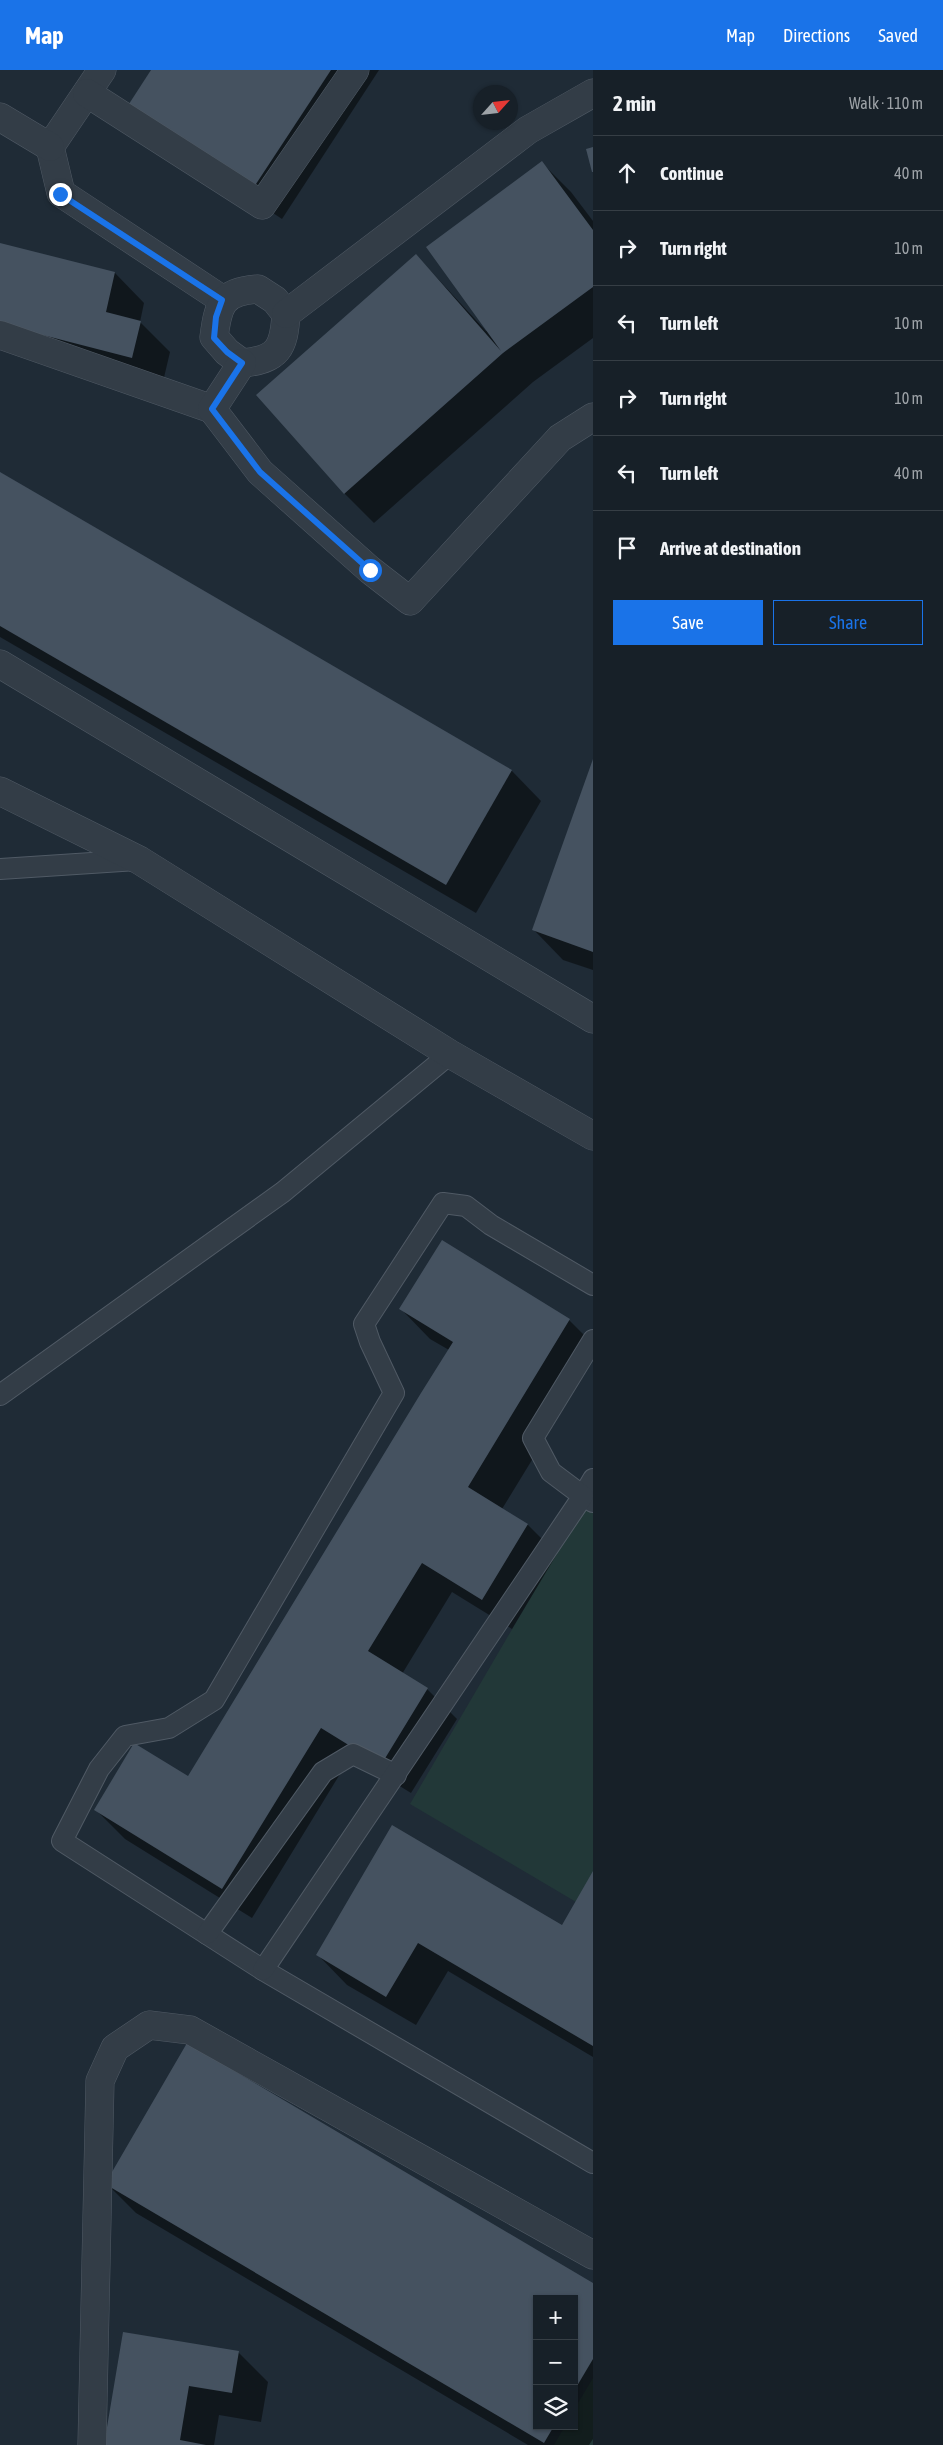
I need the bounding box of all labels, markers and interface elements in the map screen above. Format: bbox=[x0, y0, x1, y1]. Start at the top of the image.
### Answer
text: Map bbox=[25, 22, 64, 49]
text: Map bbox=[726, 25, 755, 46]
text: Directions bbox=[783, 25, 850, 46]
text: Saved bbox=[878, 25, 918, 46]
north arrow bbox=[473, 85, 518, 130]
text: 2 min bbox=[613, 91, 656, 115]
text: Walk · 110 m bbox=[849, 94, 923, 112]
icon: ahead bbox=[613, 159, 641, 187]
text: Continue bbox=[660, 162, 724, 184]
text: 40 m bbox=[894, 164, 923, 182]
route end bbox=[49, 183, 72, 206]
icon: right bbox=[613, 234, 641, 262]
text: Turn right bbox=[660, 237, 727, 259]
text: 10 m bbox=[894, 239, 923, 257]
icon: left bbox=[613, 309, 641, 337]
text: Turn left bbox=[660, 312, 718, 334]
text: 10 m bbox=[894, 314, 923, 332]
icon: right bbox=[613, 384, 641, 412]
text: Turn right bbox=[660, 387, 727, 409]
text: 10 m bbox=[894, 389, 923, 407]
icon: left bbox=[613, 459, 641, 487]
text: Turn left bbox=[660, 462, 718, 484]
text: 40 m bbox=[894, 464, 923, 482]
icon: arrive bbox=[613, 534, 641, 562]
text: Arrive at destination bbox=[660, 537, 801, 559]
route start bbox=[359, 559, 382, 582]
button: Save bbox=[613, 600, 763, 645]
button: Share bbox=[773, 600, 923, 645]
map controls bbox=[533, 2295, 578, 2430]
button: + bbox=[533, 2295, 578, 2340]
button: − bbox=[533, 2340, 578, 2385]
button: layers bbox=[533, 2385, 578, 2430]

